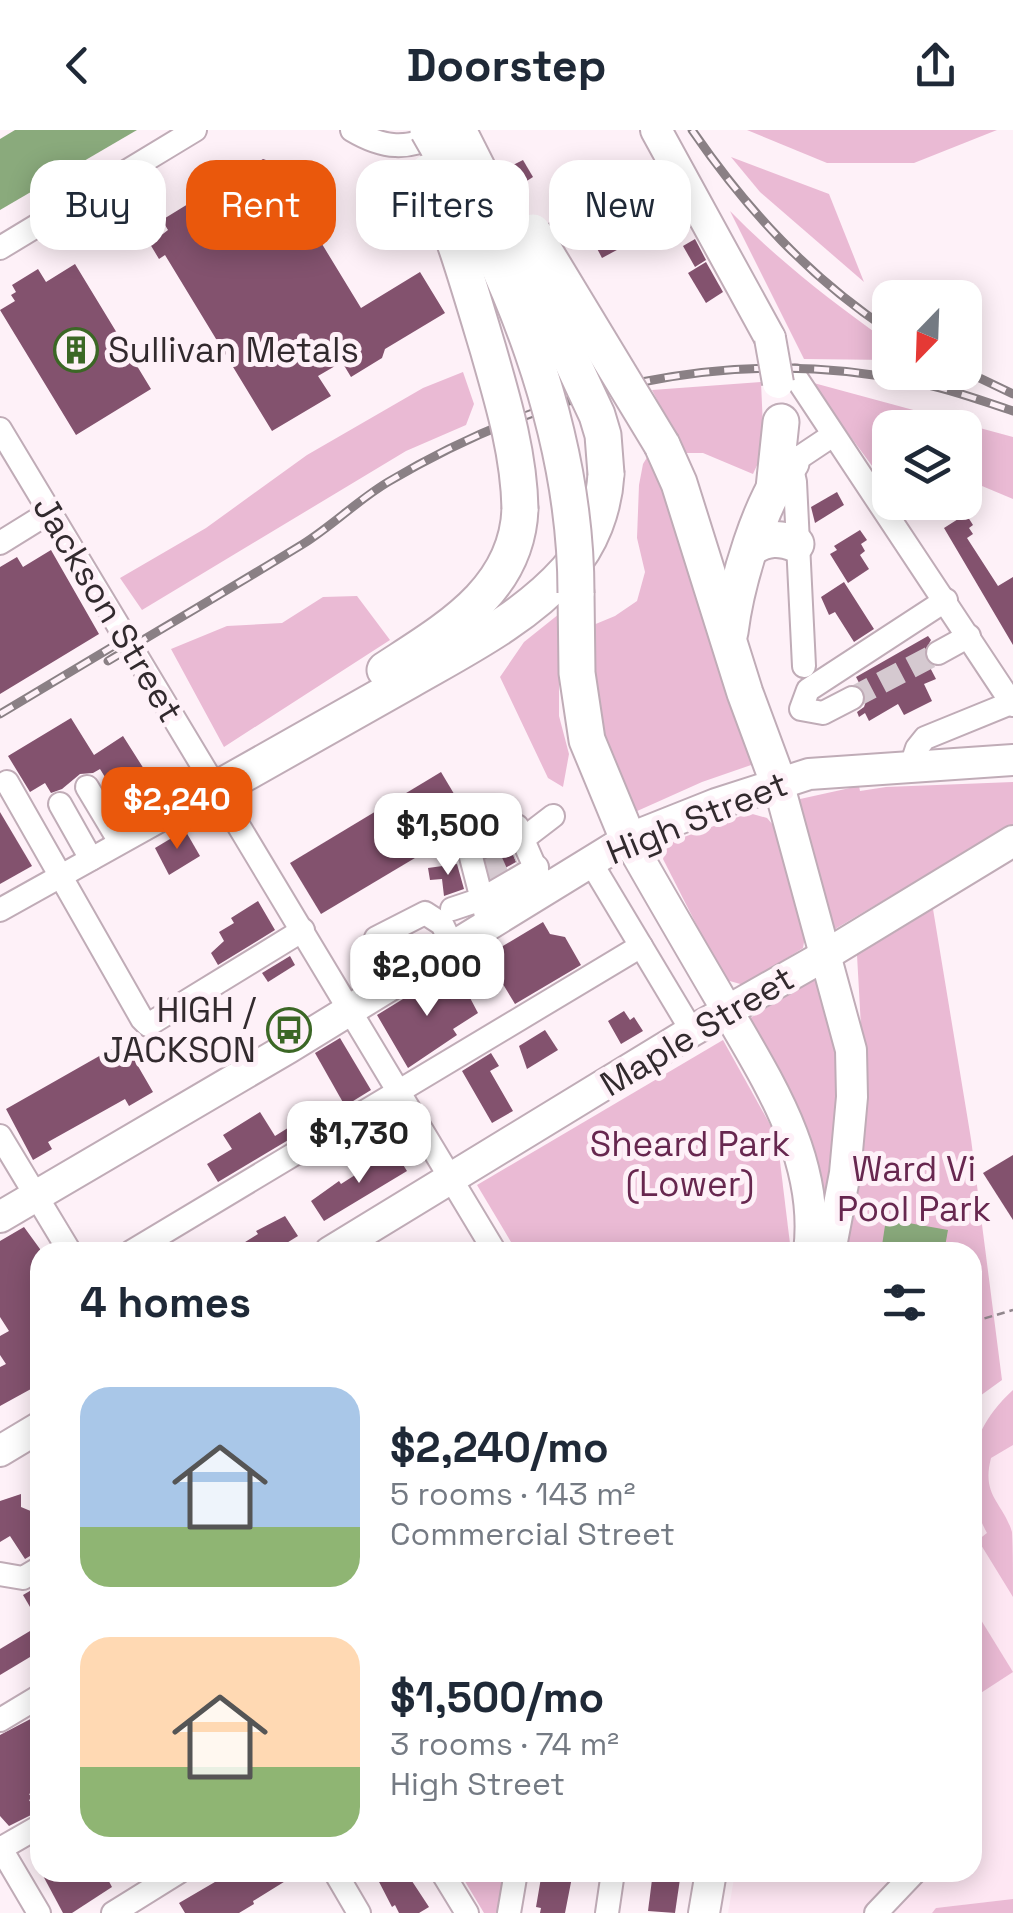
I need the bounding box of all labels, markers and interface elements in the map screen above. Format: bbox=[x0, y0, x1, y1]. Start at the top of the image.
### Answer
text: Doorstep bbox=[407, 37, 606, 94]
icon: back bbox=[50, 38, 105, 93]
icon: share bbox=[908, 38, 963, 93]
chip: Buy bbox=[30, 160, 166, 250]
chip: Rent bbox=[186, 160, 336, 250]
chip: Filters bbox=[356, 160, 529, 250]
chip: New bbox=[549, 160, 691, 250]
north arrow bbox=[872, 280, 982, 390]
map controls bbox=[872, 280, 982, 520]
building icon: Sullivan Metals bbox=[53, 327, 99, 373]
place label: Sullivan Metals bbox=[108, 328, 359, 372]
button: layers bbox=[872, 410, 982, 520]
street label: Jackson Street bbox=[23, 488, 193, 730]
street label: High Street bbox=[600, 762, 794, 874]
pin: $2,240 bbox=[96, 767, 258, 852]
text: $2,240 bbox=[123, 779, 231, 819]
pin: $1,500 bbox=[367, 793, 529, 878]
text: $1,500 bbox=[396, 805, 500, 845]
pin: $2,000 bbox=[346, 934, 508, 1019]
text: $2,000 bbox=[372, 946, 482, 986]
street label: Maple Street bbox=[592, 956, 802, 1106]
place label: HIGH / JACKSON bbox=[103, 988, 257, 1072]
bus stop icon: HIGH / JACKSON bbox=[266, 1007, 312, 1053]
pin: $1,730 bbox=[278, 1101, 440, 1186]
text: $1,730 bbox=[309, 1113, 409, 1153]
park label: Sheard Park (Lower) bbox=[590, 1122, 790, 1206]
park label: Ward Vi Pool Park bbox=[837, 1147, 991, 1231]
icon: filters bbox=[877, 1275, 932, 1330]
text: 4 homes bbox=[80, 1276, 251, 1329]
text: $2,240/mo bbox=[390, 1421, 609, 1474]
icon: home bbox=[160, 1427, 280, 1547]
text: 5 rooms · 143 m² bbox=[390, 1474, 635, 1514]
text: Commercial Street bbox=[390, 1514, 675, 1554]
text: $1,500/mo bbox=[390, 1671, 604, 1724]
icon: home bbox=[160, 1677, 280, 1797]
text: 3 rooms · 74 m² bbox=[390, 1724, 619, 1764]
text: High Street bbox=[390, 1764, 565, 1804]

